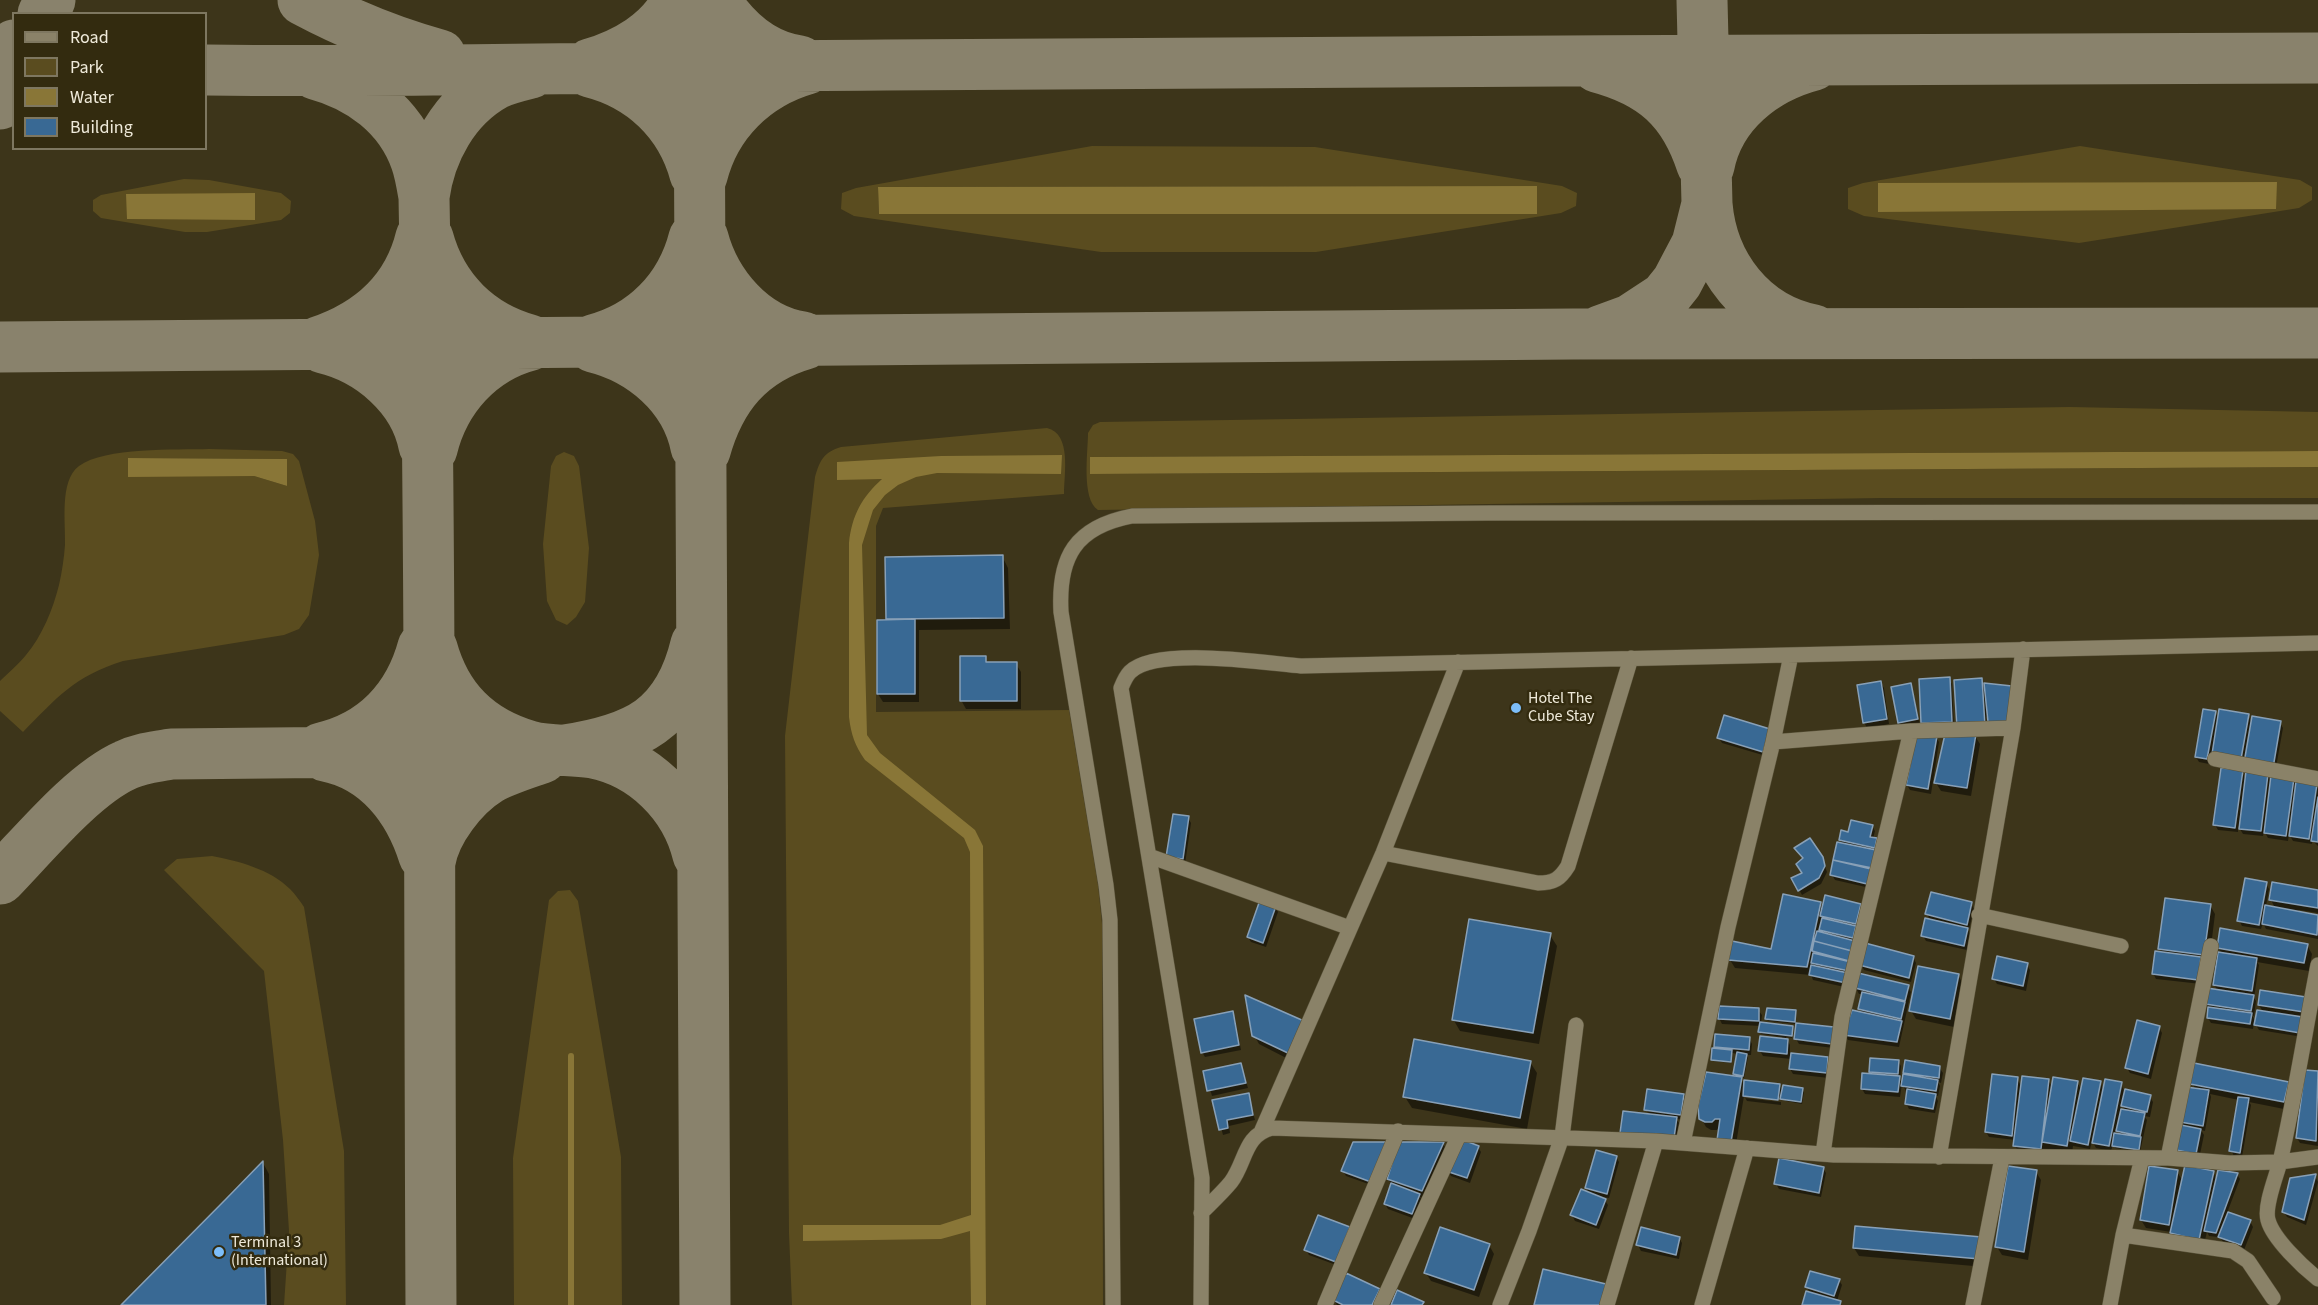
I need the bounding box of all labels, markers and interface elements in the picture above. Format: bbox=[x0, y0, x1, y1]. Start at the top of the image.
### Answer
legend bbox=[12, 12, 207, 150]
text: Road bbox=[70, 25, 109, 50]
text: Park bbox=[70, 55, 104, 80]
text: Water bbox=[70, 85, 114, 110]
text: Building bbox=[70, 115, 133, 140]
place label: Hotel The Cube Stay bbox=[1528, 689, 1594, 727]
marker: Hotel The Cube Stay bbox=[1509, 701, 1523, 715]
place label: Terminal 3 (International) bbox=[231, 1233, 328, 1271]
marker: Terminal 3 (International) bbox=[212, 1245, 226, 1259]

